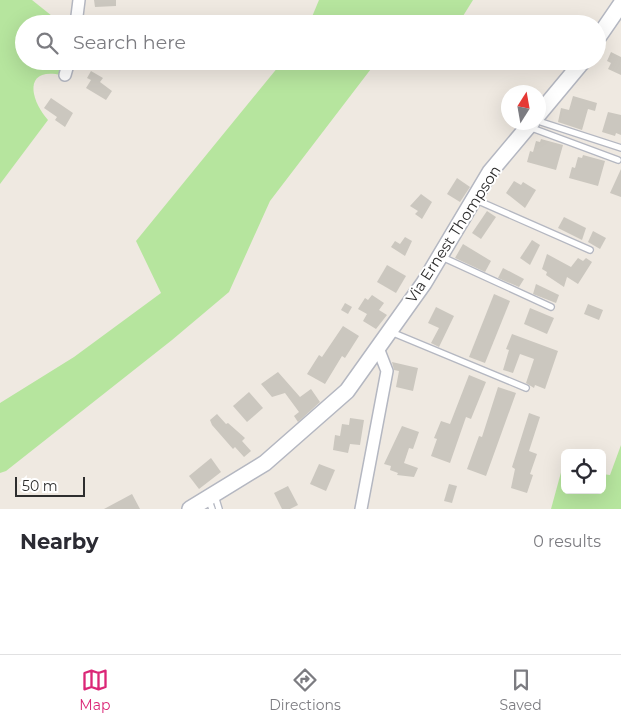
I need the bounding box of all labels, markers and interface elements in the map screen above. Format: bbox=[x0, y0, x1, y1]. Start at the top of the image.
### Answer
search box bbox=[15, 15, 606, 70]
icon: search bbox=[33, 29, 61, 57]
text: Search here bbox=[73, 31, 186, 54]
north arrow bbox=[501, 85, 546, 130]
street label: Via Ernest Thompson bbox=[401, 161, 505, 307]
map controls bbox=[561, 449, 606, 494]
button: locate bbox=[561, 449, 606, 494]
scale bar bbox=[15, 474, 85, 497]
text: 50 m bbox=[22, 477, 58, 495]
text: Nearby bbox=[20, 529, 99, 554]
text: 0 results bbox=[533, 532, 601, 551]
tab: Map bbox=[79, 666, 110, 714]
tab: Directions bbox=[269, 666, 341, 714]
tab: Saved bbox=[500, 666, 542, 714]

